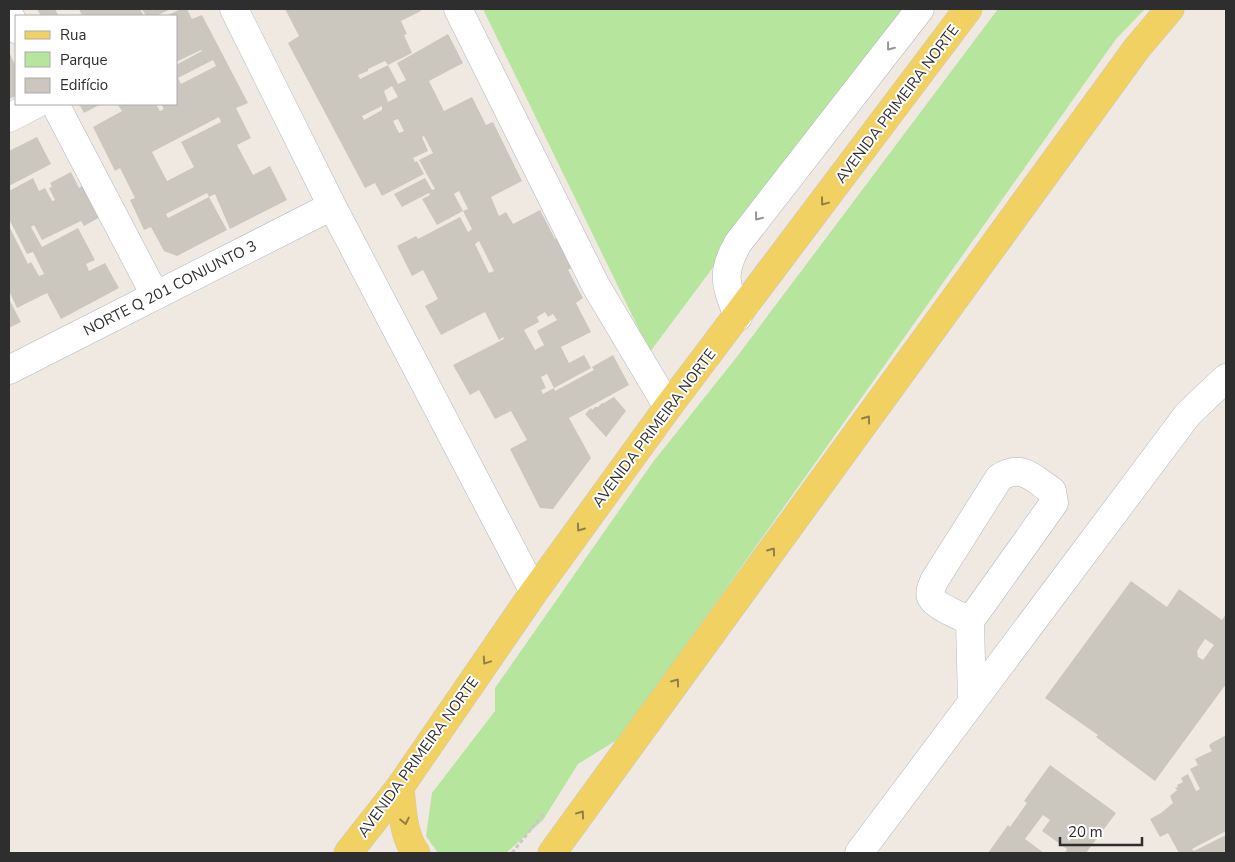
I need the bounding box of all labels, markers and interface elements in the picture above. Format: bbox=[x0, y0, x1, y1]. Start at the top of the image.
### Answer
legend bbox=[15, 15, 178, 105]
street label: AVENIDA PRIMEIRA NORTE bbox=[831, 21, 963, 187]
text: Rua bbox=[60, 25, 86, 45]
one-way arrow bbox=[888, 41, 896, 50]
text: Parque bbox=[60, 50, 108, 70]
text: Edifício bbox=[60, 75, 108, 95]
one-way arrow bbox=[821, 196, 829, 205]
one-way arrow bbox=[756, 211, 764, 220]
street label: NORTE Q 201 CONJUNTO 3 bbox=[80, 235, 260, 341]
street label: AVENIDA PRIMEIRA NORTE bbox=[588, 345, 720, 511]
one-way arrow bbox=[861, 415, 870, 425]
one-way arrow bbox=[577, 523, 586, 532]
one-way arrow bbox=[766, 547, 775, 557]
one-way arrow bbox=[483, 655, 492, 665]
street label: AVENIDA PRIMEIRA NORTE bbox=[353, 673, 483, 841]
one-way arrow bbox=[671, 679, 679, 688]
one-way arrow bbox=[575, 810, 584, 820]
scale bar bbox=[1060, 814, 1142, 846]
one-way arrow bbox=[399, 817, 410, 826]
text: 20 m bbox=[1068, 822, 1103, 842]

